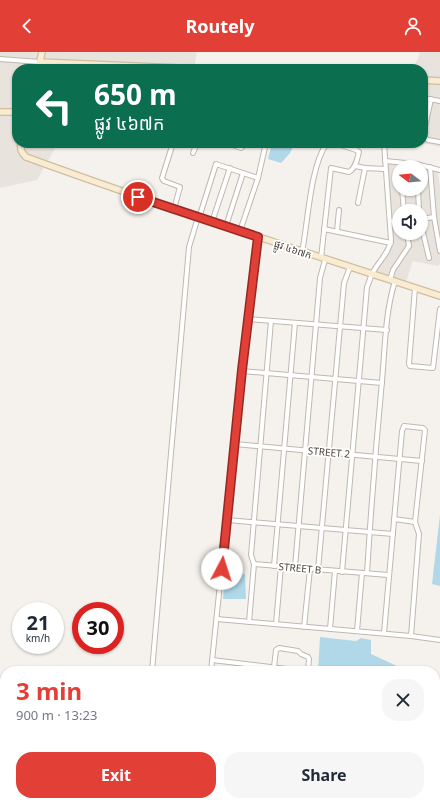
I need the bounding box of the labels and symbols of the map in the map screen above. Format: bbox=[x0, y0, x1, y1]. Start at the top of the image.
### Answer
north arrow bbox=[392, 160, 428, 196]
pin bbox=[121, 180, 155, 214]
street label: ផ្លូវ ៤៦៧ក bbox=[271, 236, 314, 265]
street label: STREET 2 bbox=[307, 443, 351, 461]
position arrow bbox=[201, 548, 243, 590]
street label: STREET B bbox=[278, 559, 322, 577]
speed limit sign: 30 bbox=[72, 602, 124, 654]

